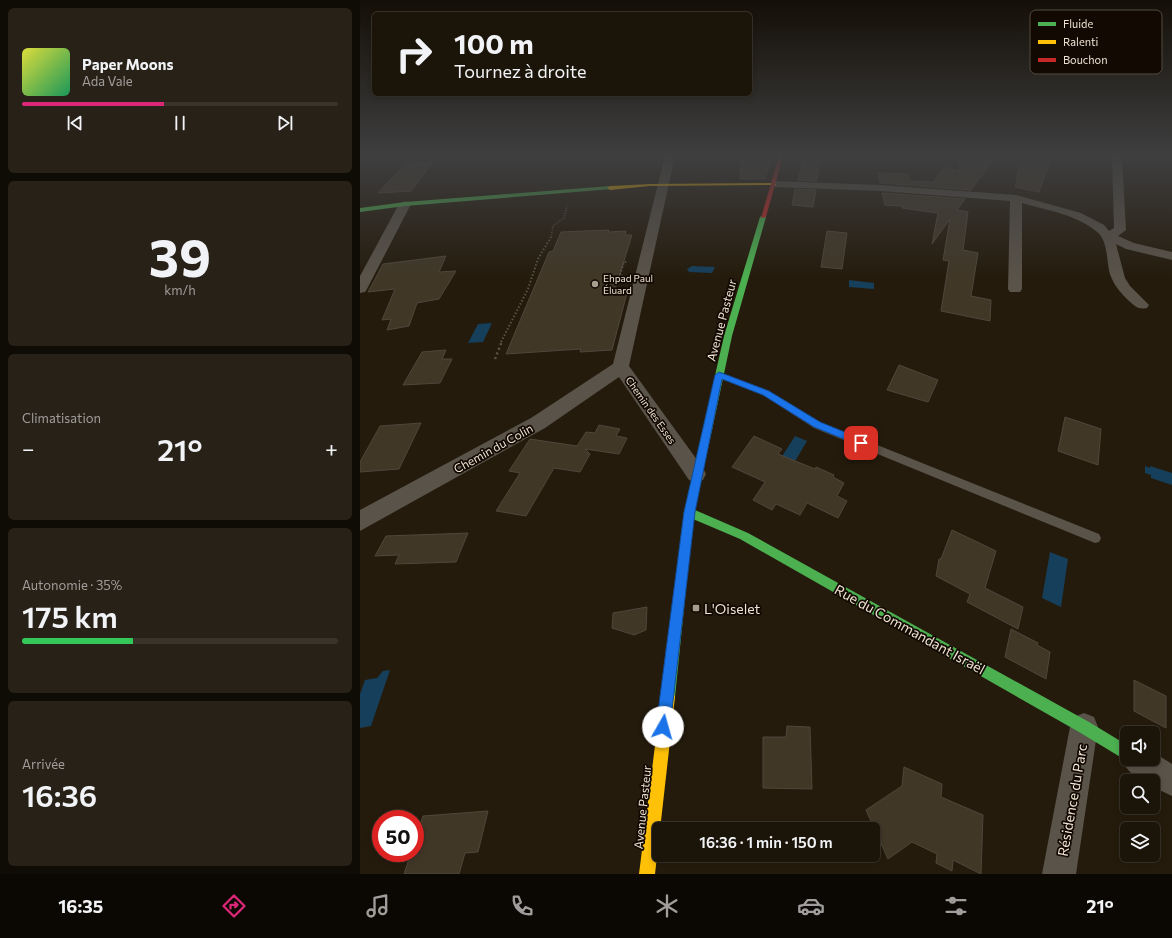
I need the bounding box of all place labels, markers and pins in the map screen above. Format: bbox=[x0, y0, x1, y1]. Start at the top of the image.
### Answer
place label: Ehpad Paul Éluard bbox=[603, 272, 653, 296]
marker: Ehpad Paul Éluard bbox=[590, 279, 600, 289]
pin bbox=[844, 426, 878, 460]
place label: L'Oiselet bbox=[704, 600, 760, 617]
marker: L'Oiselet bbox=[691, 603, 701, 613]

